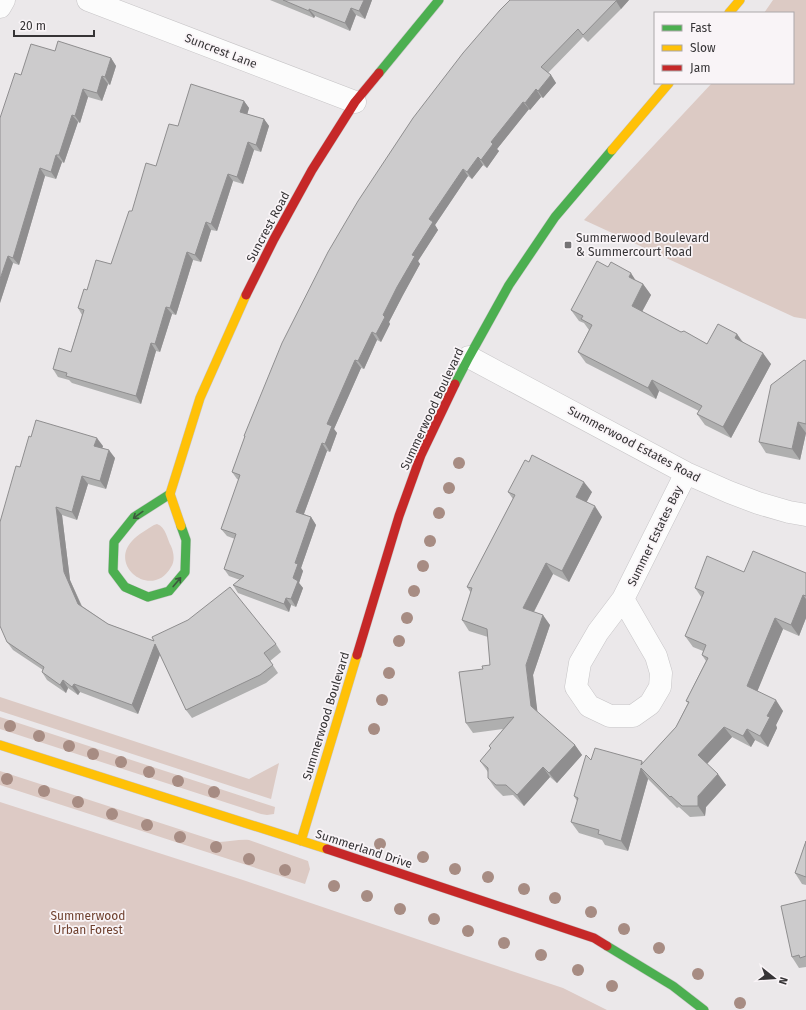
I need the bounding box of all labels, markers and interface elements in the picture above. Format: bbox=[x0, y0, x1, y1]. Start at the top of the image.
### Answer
scale bar bbox=[14, 12, 94, 38]
legend bbox=[654, 12, 794, 84]
text: 20 m bbox=[20, 19, 46, 33]
text: Fast bbox=[690, 21, 712, 35]
street label: Suncrest Lane bbox=[183, 31, 259, 71]
text: Slow bbox=[690, 41, 716, 55]
text: Jam bbox=[690, 61, 710, 75]
street label: Suncrest Road bbox=[244, 189, 292, 265]
place label: Summerwood Boulevard & Summercourt Road bbox=[576, 231, 709, 259]
marker: Summerwood Boulevard & Summercourt Road bbox=[563, 240, 573, 250]
street label: Summerwood Boulevard bbox=[398, 346, 466, 472]
street label: Summerwood Estates Road bbox=[565, 403, 703, 485]
street label: Summer Estates Bay bbox=[625, 483, 685, 589]
one-way arrow bbox=[132, 511, 143, 519]
one-way arrow bbox=[172, 577, 181, 587]
street label: Summerwood Boulevard bbox=[300, 650, 352, 782]
street label: Summerland Drive bbox=[314, 827, 414, 871]
park label: Summerwood Urban Forest bbox=[50, 909, 126, 937]
north arrow bbox=[754, 958, 794, 998]
text: N bbox=[776, 975, 790, 986]

